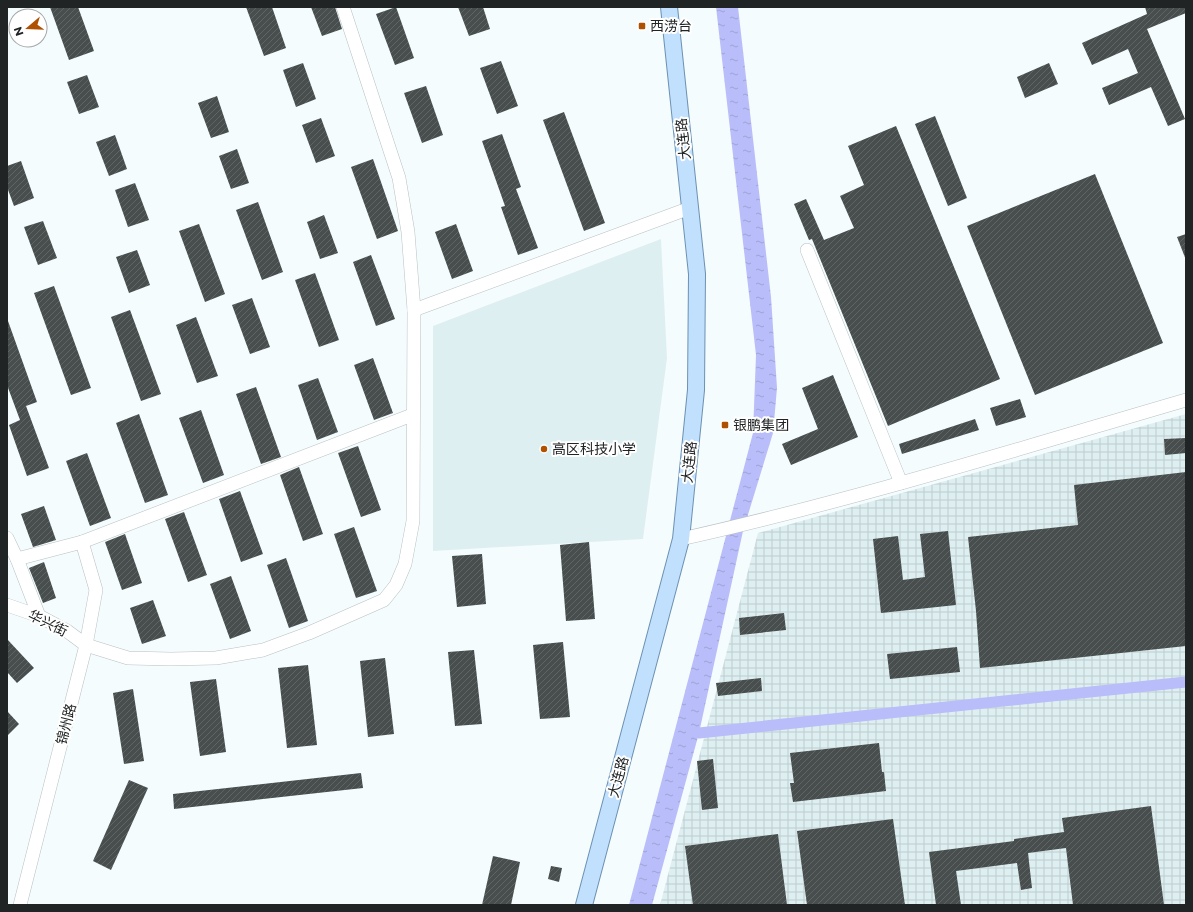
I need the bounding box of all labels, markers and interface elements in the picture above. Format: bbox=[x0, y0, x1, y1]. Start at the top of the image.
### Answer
north arrow bbox=[8, 8, 48, 48]
place label: 西涝台 bbox=[650, 17, 692, 35]
marker: 西涝台 bbox=[637, 21, 647, 31]
text: N bbox=[10, 25, 27, 38]
street label: 大连路 bbox=[672, 117, 694, 161]
place label: 银鹏集团 bbox=[733, 416, 789, 434]
marker: 银鹏集团 bbox=[720, 420, 730, 430]
place label: 高区科技小学 bbox=[552, 440, 636, 458]
street label: 大连路 bbox=[678, 440, 700, 484]
marker: 高区科技小学 bbox=[539, 444, 549, 454]
street label: 华兴街 bbox=[25, 606, 71, 640]
street label: 锦州路 bbox=[52, 701, 80, 747]
street label: 大连路 bbox=[604, 754, 632, 800]

